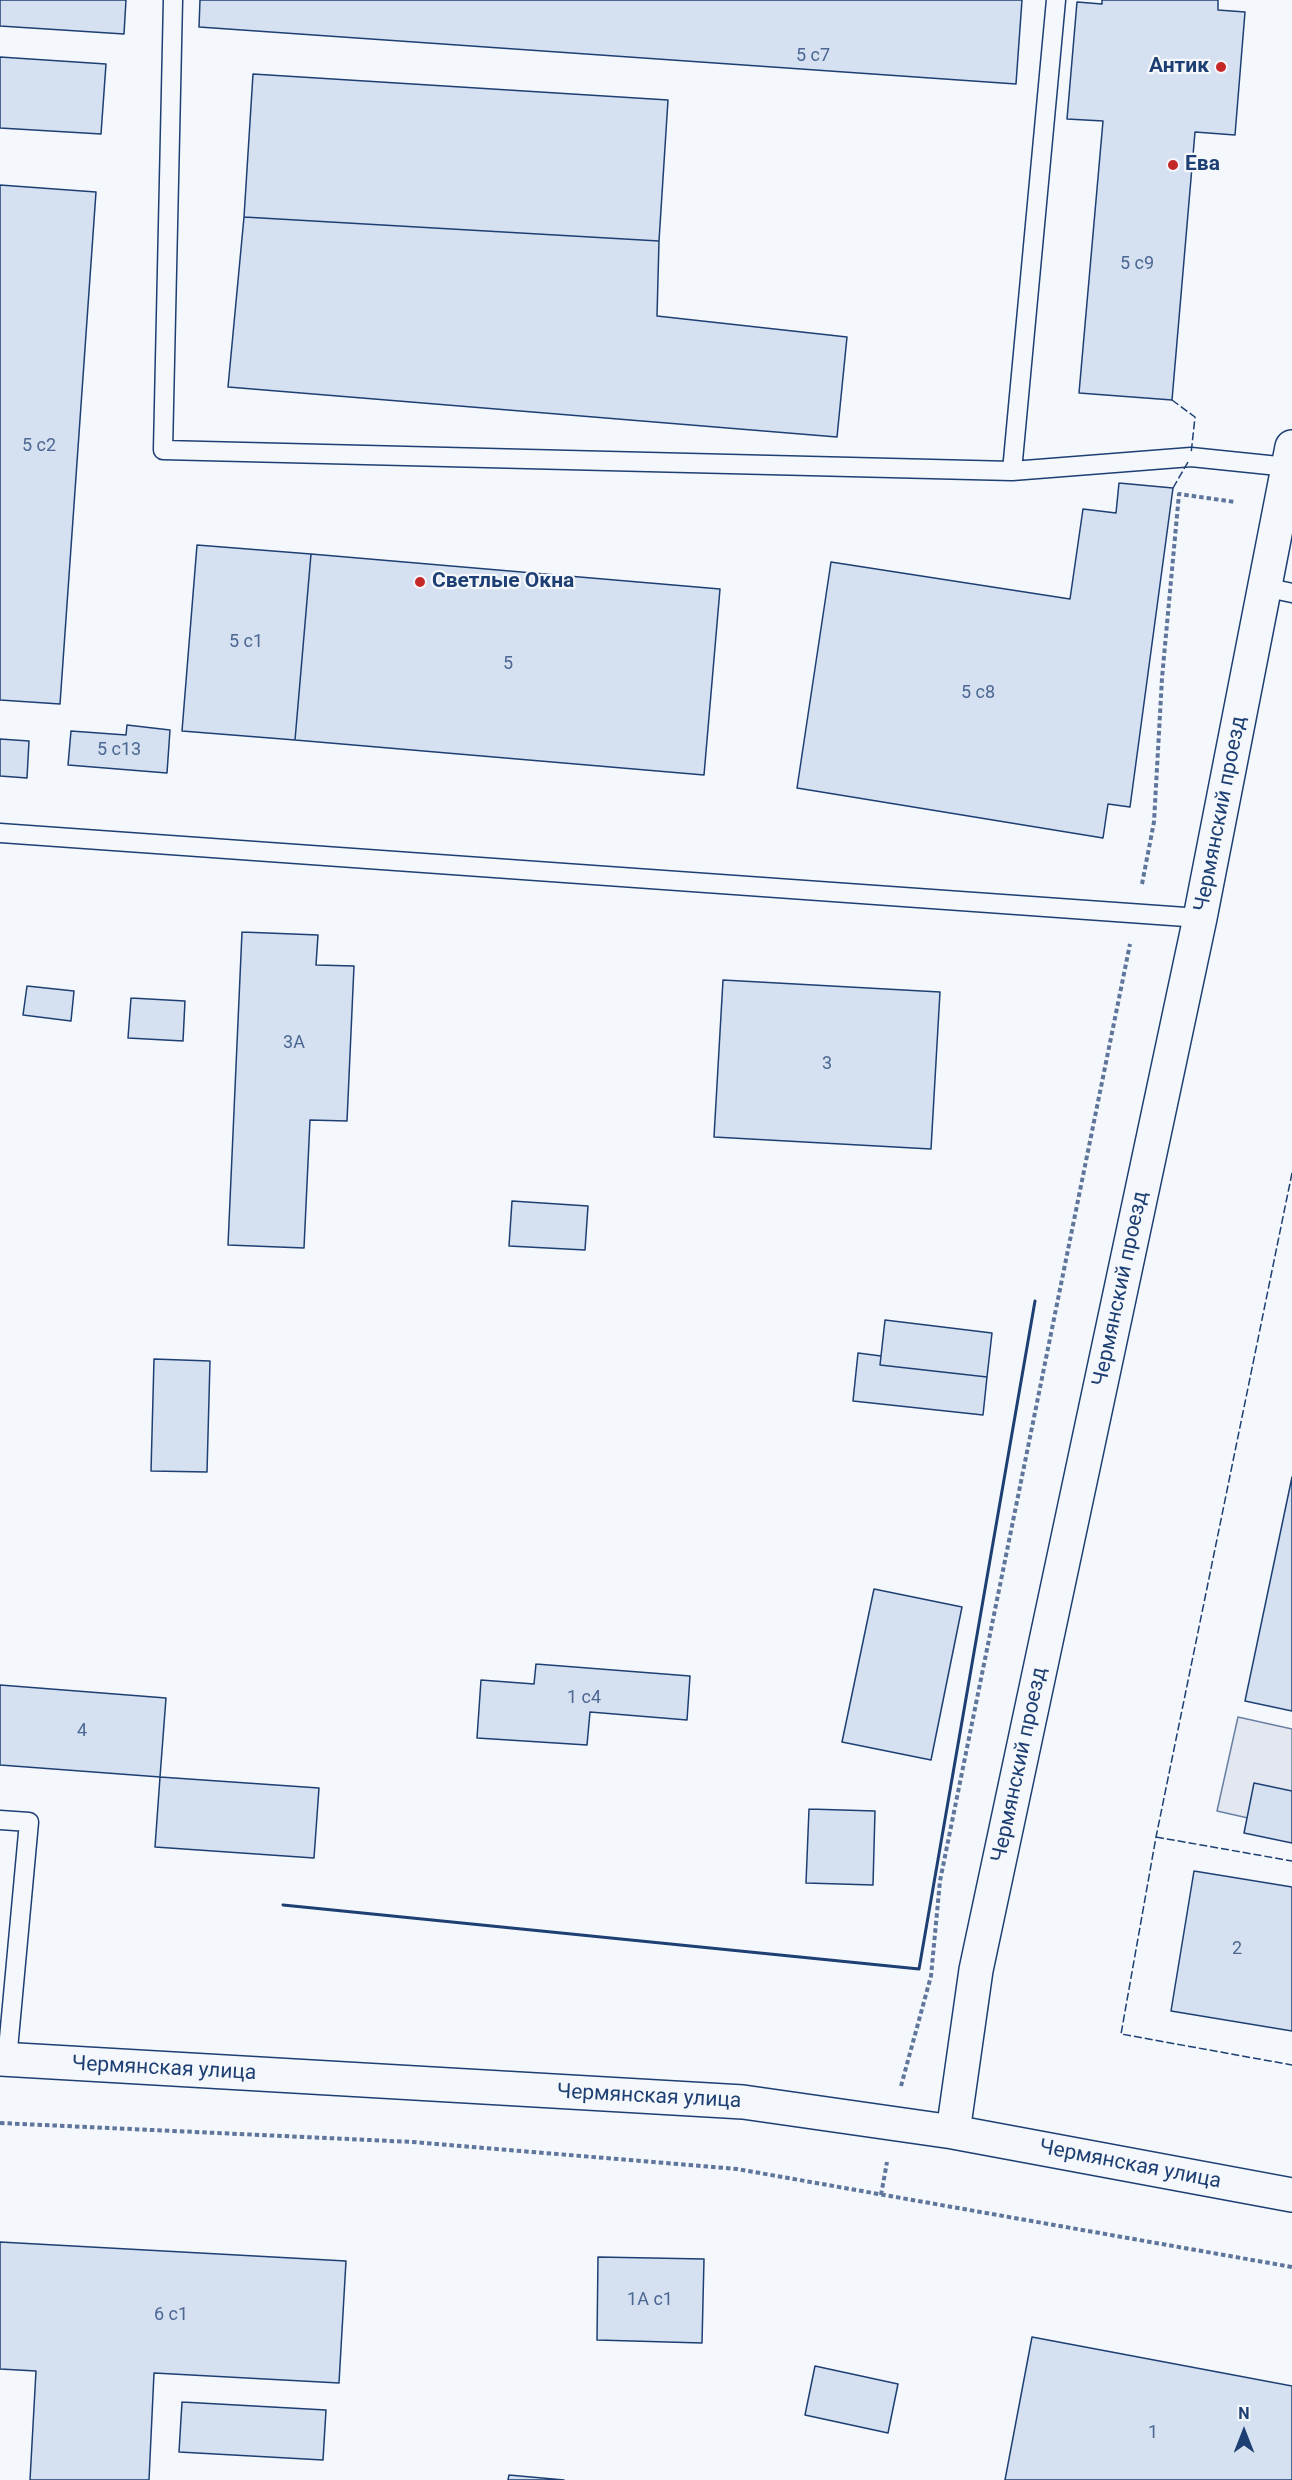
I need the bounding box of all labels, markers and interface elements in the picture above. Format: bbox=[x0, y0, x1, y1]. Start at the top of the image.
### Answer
house number: 5 с7 bbox=[796, 45, 830, 67]
place label: Антик bbox=[1149, 54, 1209, 80]
marker: Антик bbox=[1214, 60, 1228, 74]
place label: Ева bbox=[1185, 152, 1220, 178]
marker: Ева bbox=[1166, 158, 1180, 172]
house number: 5 с9 bbox=[1120, 253, 1154, 275]
house number: 5 с2 bbox=[22, 435, 56, 457]
place label: Светлые Окна bbox=[432, 569, 574, 595]
marker: Светлые Окна bbox=[413, 575, 427, 589]
house number: 5 с1 bbox=[229, 631, 263, 653]
house number: 5 bbox=[503, 653, 513, 675]
house number: 5 с8 bbox=[961, 682, 995, 704]
street label: Чермянский проезд bbox=[1190, 714, 1252, 914]
house number: 5 с13 bbox=[97, 739, 141, 761]
house number: 3А bbox=[283, 1032, 305, 1054]
house number: 3 bbox=[822, 1053, 832, 1075]
street label: Чермянский проезд bbox=[1088, 1189, 1154, 1389]
street label: Чермянский проезд bbox=[987, 1665, 1053, 1865]
house number: 1 c4 bbox=[567, 1687, 601, 1709]
house number: 4 bbox=[77, 1720, 87, 1742]
house number: 2 bbox=[1232, 1938, 1242, 1960]
street label: Чермянская улица bbox=[71, 2052, 257, 2086]
street label: Чермянская улица bbox=[556, 2080, 742, 2114]
street label: Чермянская улица bbox=[1037, 2135, 1223, 2195]
house number: 1А с1 bbox=[627, 2289, 673, 2311]
house number: 6 с1 bbox=[154, 2304, 188, 2326]
north arrow bbox=[1214, 2402, 1274, 2462]
text: N bbox=[1238, 2404, 1250, 2423]
house number: 1 bbox=[1148, 2422, 1158, 2444]

